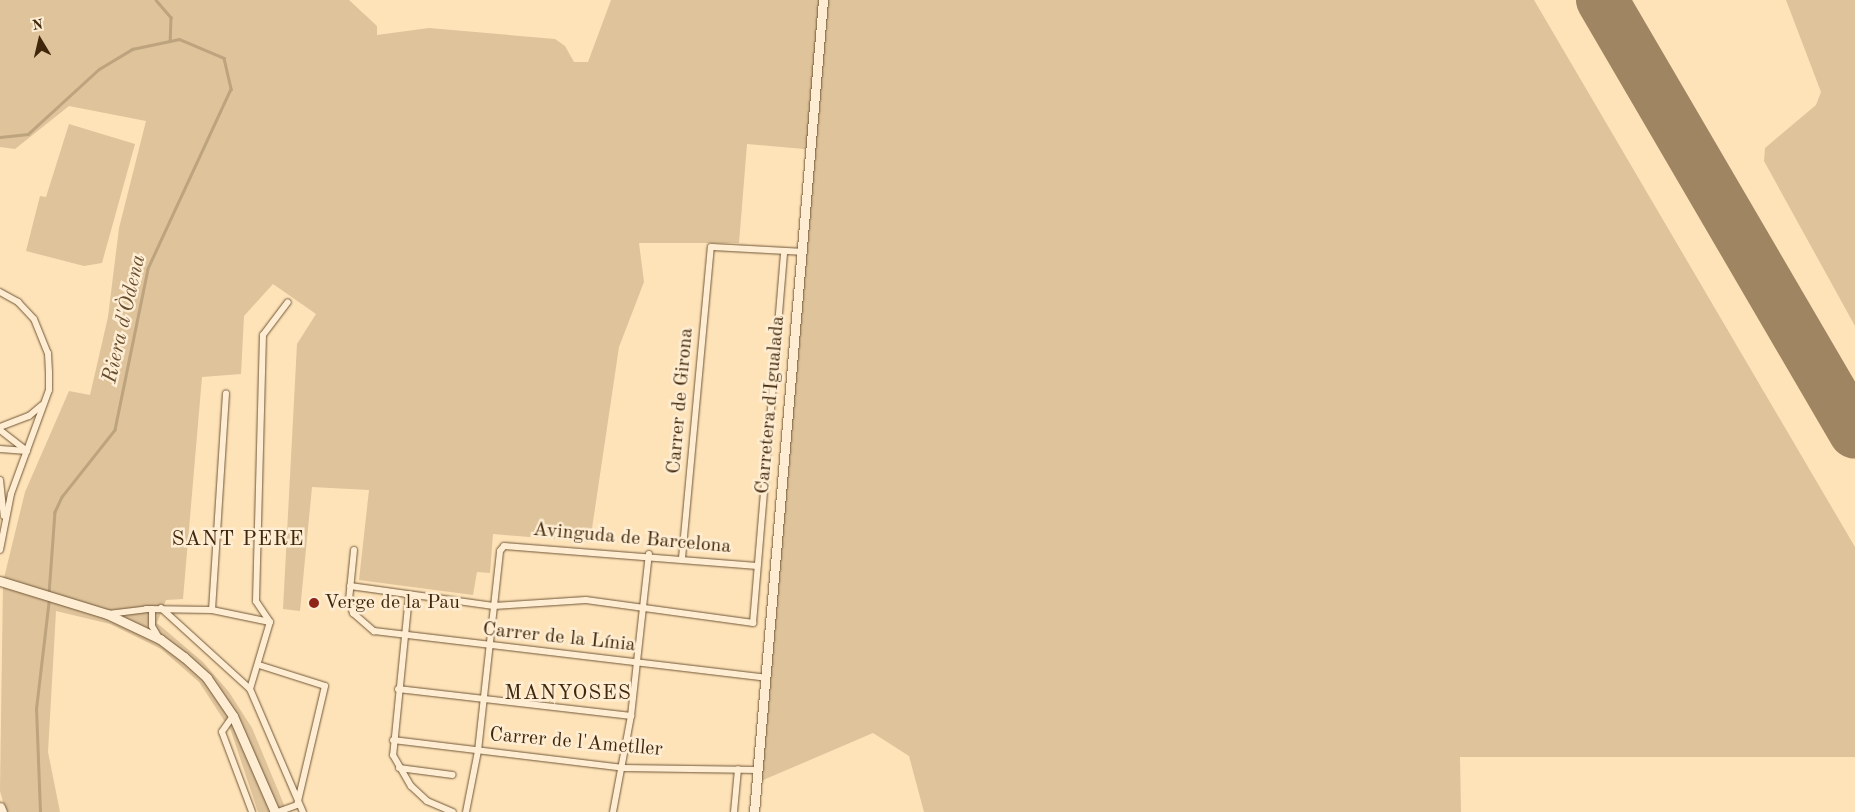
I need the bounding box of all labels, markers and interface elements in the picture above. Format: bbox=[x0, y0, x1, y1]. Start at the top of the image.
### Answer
north arrow bbox=[15, 15, 65, 65]
text: N bbox=[31, 17, 44, 33]
water label: Riera d'Òdena bbox=[98, 252, 152, 386]
street label: Carretera d'Igualada bbox=[751, 315, 791, 495]
street label: Carrer de Girona bbox=[663, 327, 699, 475]
street label: Avinguda de Barcelona bbox=[532, 518, 732, 560]
district label: SANT PERE bbox=[170, 527, 306, 553]
place label: Verge de la Pau bbox=[324, 591, 460, 615]
marker: Verge de la Pau bbox=[308, 597, 320, 609]
street label: Carrer de la Línia bbox=[481, 618, 637, 658]
district label: MANYOSES bbox=[503, 681, 633, 707]
street label: Carrer de l'Ametller bbox=[488, 723, 664, 763]

